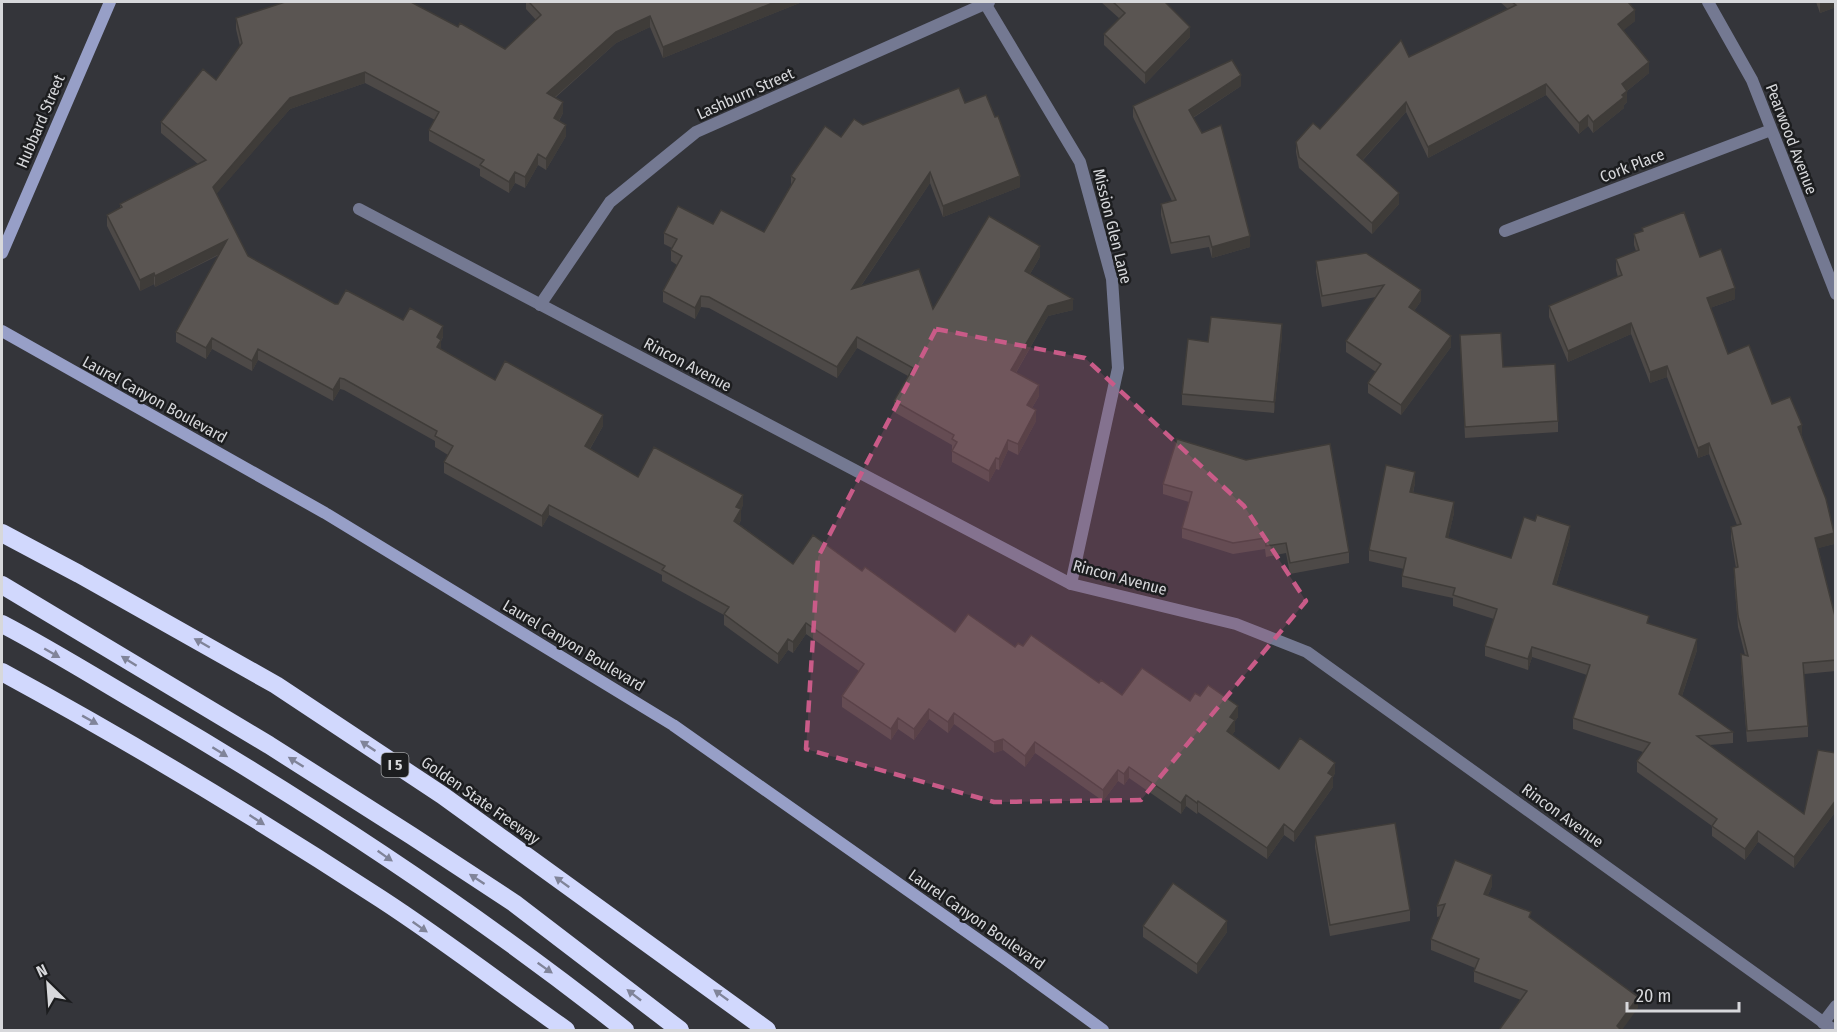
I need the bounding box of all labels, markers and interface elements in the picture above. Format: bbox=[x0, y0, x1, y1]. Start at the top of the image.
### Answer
street label: Lashburn Street bbox=[694, 63, 797, 123]
street label: Hubbard Street bbox=[12, 71, 69, 171]
street label: Pearwood Avenue bbox=[1762, 81, 1821, 197]
street label: Cork Place bbox=[1597, 144, 1667, 186]
street label: Mission Glen Lane bbox=[1089, 167, 1136, 286]
street label: Rincon Avenue bbox=[641, 333, 735, 396]
street label: Laurel Canyon Boulevard bbox=[79, 352, 230, 447]
street label: Rincon Avenue bbox=[1071, 556, 1169, 599]
street label: Laurel Canyon Boulevard bbox=[499, 596, 648, 695]
one-way arrow bbox=[194, 638, 210, 649]
one-way arrow bbox=[44, 647, 60, 658]
one-way arrow bbox=[121, 655, 137, 666]
one-way arrow bbox=[82, 715, 99, 725]
one-way arrow bbox=[360, 740, 376, 752]
one-way arrow bbox=[212, 746, 228, 757]
street label: Golden State Freeway bbox=[418, 752, 544, 849]
road number: I 5 bbox=[382, 753, 408, 777]
one-way arrow bbox=[288, 756, 304, 767]
street label: Rincon Avenue bbox=[1518, 779, 1607, 851]
one-way arrow bbox=[249, 814, 265, 826]
one-way arrow bbox=[377, 850, 393, 861]
street label: Laurel Canyon Boulevard bbox=[905, 865, 1049, 974]
one-way arrow bbox=[469, 874, 485, 885]
one-way arrow bbox=[555, 876, 570, 888]
one-way arrow bbox=[412, 921, 428, 933]
north arrow bbox=[18, 954, 78, 1014]
text: N bbox=[34, 960, 50, 981]
one-way arrow bbox=[536, 962, 552, 974]
scale bar bbox=[1627, 975, 1740, 1013]
text: 20 m bbox=[1636, 985, 1671, 1007]
one-way arrow bbox=[626, 988, 642, 1001]
one-way arrow bbox=[713, 989, 729, 1001]

